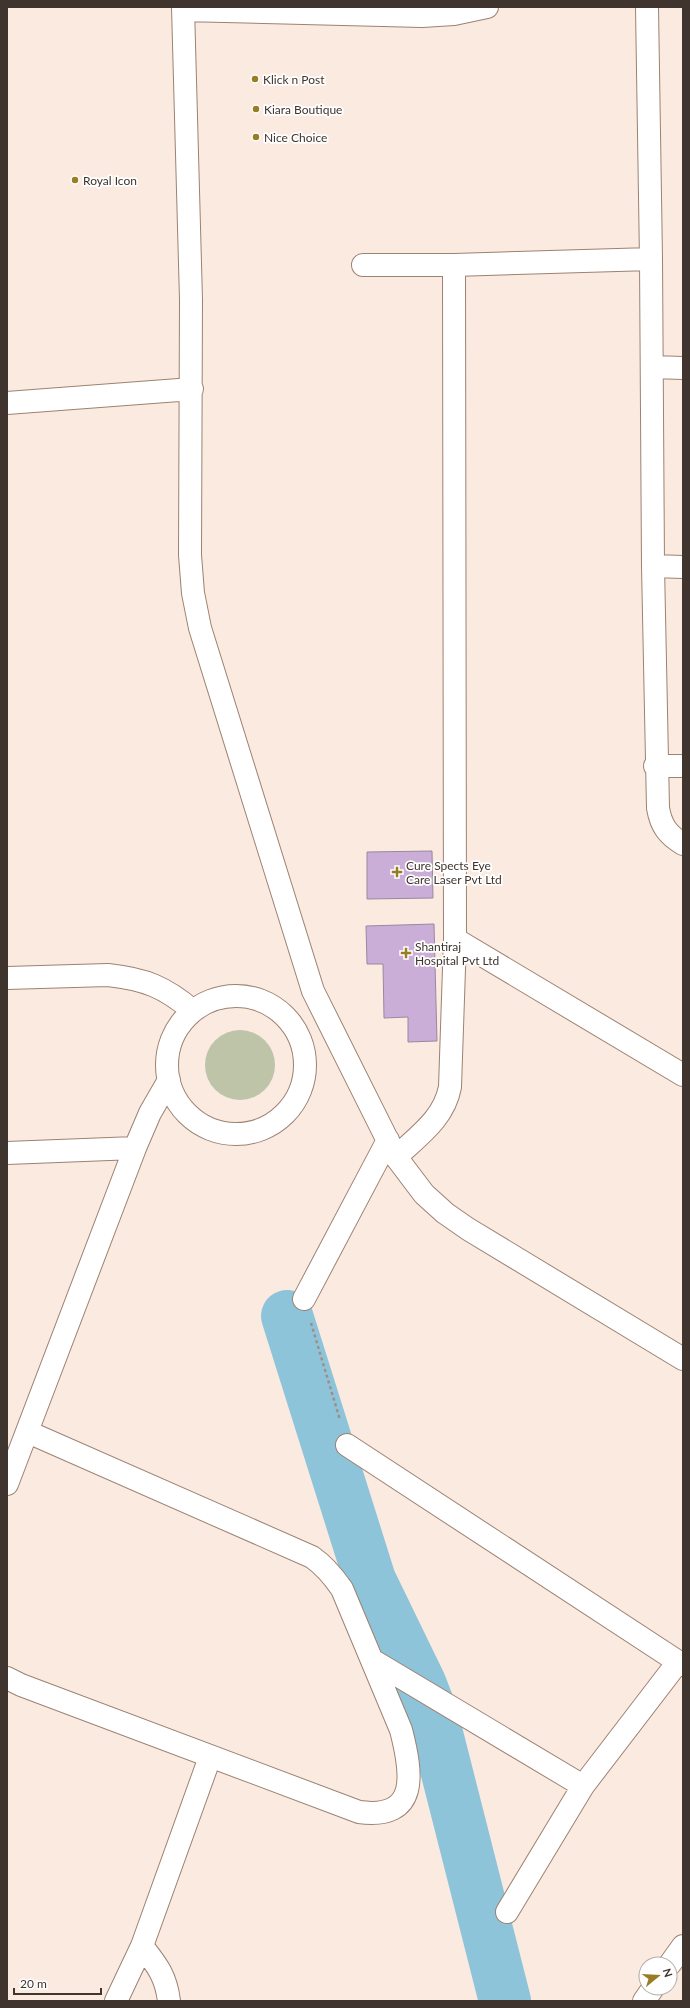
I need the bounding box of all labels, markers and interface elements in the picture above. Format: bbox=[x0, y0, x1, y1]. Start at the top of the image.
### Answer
place label: Klick n Post bbox=[263, 72, 325, 87]
marker: Klick n Post bbox=[250, 74, 260, 84]
place label: Kiara Boutique bbox=[264, 102, 342, 117]
marker: Kiara Boutique bbox=[251, 104, 261, 114]
place label: Nice Choice bbox=[264, 130, 327, 145]
marker: Nice Choice bbox=[251, 132, 261, 142]
place label: Royal Icon bbox=[83, 173, 137, 188]
marker: Royal Icon bbox=[70, 175, 80, 185]
place label: Cure Spects Eye Care Laser Pvt Ltd bbox=[406, 858, 502, 887]
marker: Cure Spects Eye Care Laser Pvt Ltd bbox=[391, 866, 403, 878]
place label: Shantiraj Hospital Pvt Ltd bbox=[415, 939, 499, 968]
marker: Shantiraj Hospital Pvt Ltd bbox=[400, 947, 412, 959]
north arrow bbox=[638, 1956, 678, 1996]
text: N bbox=[660, 1967, 675, 1979]
scale bar bbox=[14, 1970, 101, 1996]
text: 20 m bbox=[20, 1976, 47, 1991]

